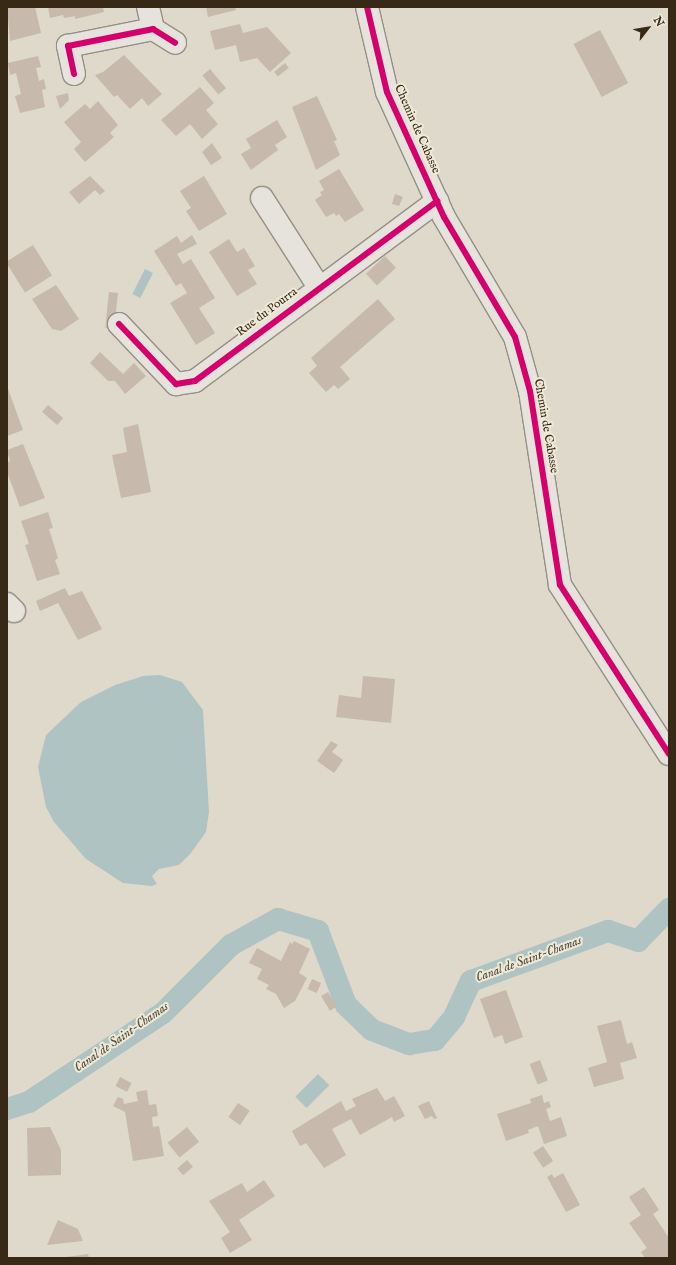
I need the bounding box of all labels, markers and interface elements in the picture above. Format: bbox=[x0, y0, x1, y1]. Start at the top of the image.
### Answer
north arrow bbox=[628, 8, 668, 48]
text: N bbox=[650, 14, 667, 30]
street label: Chemin de Cabasse bbox=[391, 82, 443, 176]
street label: Rue du Pourra bbox=[234, 285, 300, 339]
street label: Chemin de Cabasse bbox=[531, 378, 561, 474]
water label: Canal de Saint-Chamas bbox=[474, 934, 584, 986]
water label: Canal de Saint-Chamas bbox=[72, 1000, 172, 1076]

